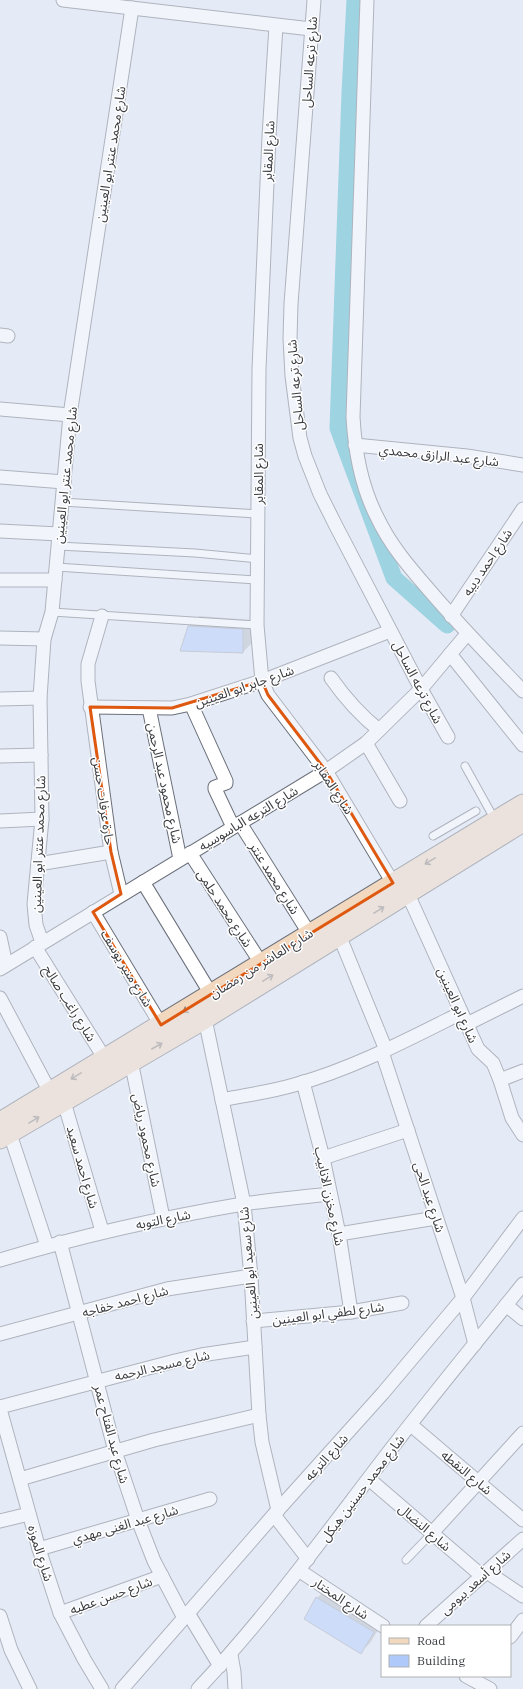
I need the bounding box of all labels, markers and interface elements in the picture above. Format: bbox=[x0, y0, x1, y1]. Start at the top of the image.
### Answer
street label: شارع ترعه الساحل bbox=[298, 16, 323, 108]
street label: شارع محمد عنتر ابو العينين bbox=[91, 85, 132, 224]
street label: شارع المقابر bbox=[258, 120, 281, 183]
street label: شارع ترعه الساحل bbox=[283, 339, 310, 431]
street label: شارع محمد عنتر ابو العينين bbox=[50, 406, 83, 545]
street label: شارع عبد الرازق محمدي bbox=[378, 441, 500, 472]
street label: شارع المقابر bbox=[250, 443, 269, 506]
street label: شارع احمد ديبه bbox=[459, 525, 518, 600]
street label: شارع ترعه الساحل bbox=[387, 638, 447, 728]
street label: شارع جابر ابو العينين bbox=[192, 661, 297, 713]
street label: شارع محمود عبد الرحمن bbox=[141, 721, 186, 845]
street label: حارة عرفات حسن bbox=[89, 756, 118, 847]
street label: شارع المقابر bbox=[308, 756, 357, 819]
street label: شارع محمد عنتر ابو العينين bbox=[28, 775, 51, 913]
street label: شارع الترعه الباسوسيه bbox=[196, 782, 302, 856]
street label: شارع محمد عنتر bbox=[243, 838, 303, 919]
one-way arrow bbox=[424, 857, 436, 865]
street label: شارع محمد حلمى bbox=[191, 866, 256, 952]
one-way arrow bbox=[373, 906, 384, 914]
street label: شارع العاشر من رمضان bbox=[206, 925, 317, 1004]
street label: شارع منير يوسف bbox=[95, 927, 156, 1011]
street label: شارع راغب صالح bbox=[38, 962, 100, 1046]
street label: شارع ابو العينين bbox=[431, 965, 482, 1046]
one-way arrow bbox=[262, 974, 274, 982]
one-way arrow bbox=[182, 1005, 194, 1013]
one-way arrow bbox=[151, 1041, 163, 1049]
one-way arrow bbox=[71, 1072, 82, 1080]
street label: شارع محمود رياض bbox=[126, 1092, 165, 1189]
one-way arrow bbox=[28, 1115, 40, 1123]
street label: شارع احمد سعيد bbox=[61, 1124, 102, 1211]
street label: شارع مخزن الانابيب bbox=[309, 1145, 348, 1248]
street label: شارع عبد الحى bbox=[408, 1160, 449, 1235]
street label: شارع التوبه bbox=[134, 1206, 192, 1235]
street label: شارع سعيد ابو العينين bbox=[235, 1206, 264, 1320]
street label: شارع احمد خفاجه bbox=[80, 1282, 171, 1323]
street label: شارع لطفي ابو العينين bbox=[271, 1298, 385, 1331]
street label: شارع مسجد الرحمه bbox=[113, 1346, 212, 1387]
street label: شارع عبد الفتاح عمر bbox=[88, 1382, 133, 1486]
street label: شارع الترعه bbox=[301, 1430, 353, 1486]
street label: شارع محمد حسنين هيكل bbox=[317, 1431, 410, 1546]
street label: شارع النقطه bbox=[436, 1446, 496, 1500]
street label: شارع النضال bbox=[393, 1500, 455, 1556]
street label: شارع عبد الغنى مهدي bbox=[70, 1501, 181, 1550]
street label: شارع الموزه bbox=[22, 1523, 57, 1584]
street label: شارع أسعد بيومى bbox=[437, 1546, 516, 1620]
street label: شارع حسن عطيه bbox=[68, 1573, 155, 1620]
street label: شارع المختار bbox=[307, 1573, 372, 1625]
legend bbox=[381, 1625, 511, 1677]
text: Road bbox=[417, 1633, 446, 1648]
text: Building bbox=[417, 1653, 465, 1668]

